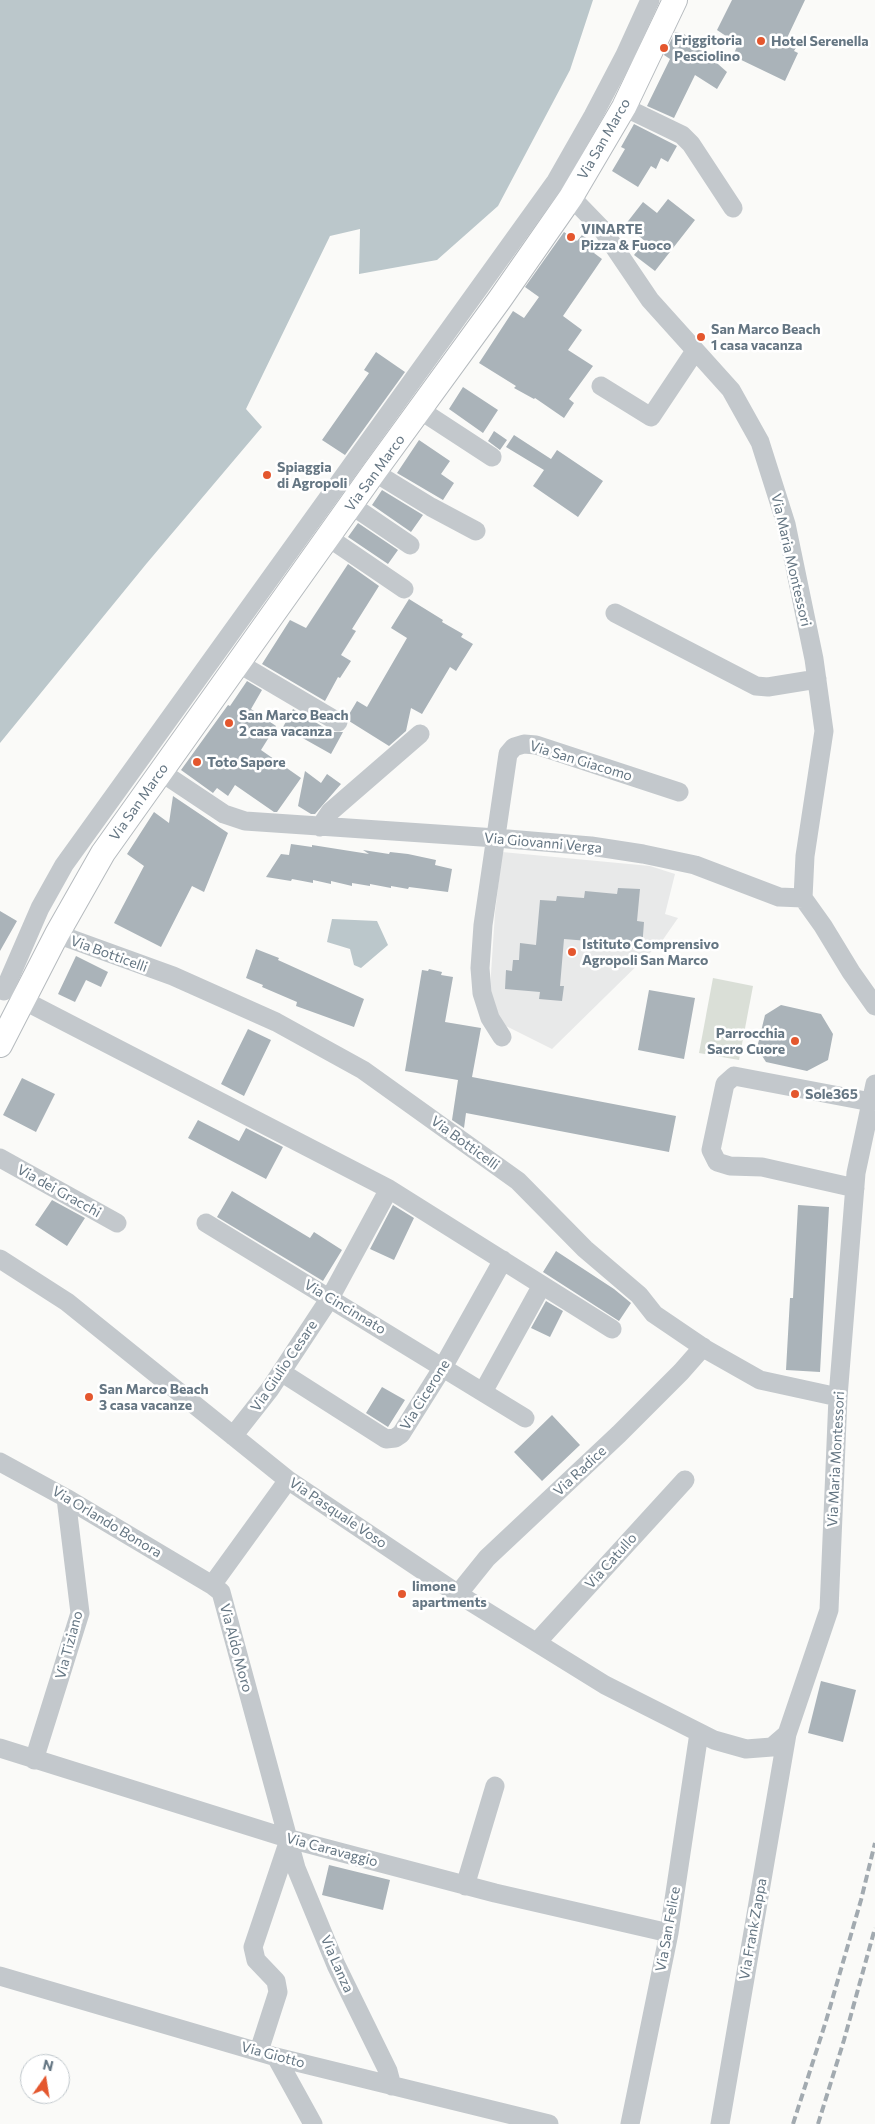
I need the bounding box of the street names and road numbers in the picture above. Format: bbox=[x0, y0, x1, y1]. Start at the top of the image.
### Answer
street label: Via San Marco bbox=[574, 96, 634, 182]
street label: Via San Marco bbox=[342, 431, 408, 515]
street label: Via Maria Montessori bbox=[768, 492, 814, 628]
street label: Via San Giacomo bbox=[528, 737, 634, 785]
street label: Via San Marco bbox=[106, 760, 172, 844]
street label: Via Giovanni Verga bbox=[483, 829, 603, 857]
street label: Via Botticelli bbox=[68, 932, 150, 976]
street label: Via Botticelli bbox=[427, 1113, 503, 1173]
street label: Via dei Gracchi bbox=[14, 1161, 104, 1221]
street label: Via Cincinnato bbox=[301, 1276, 389, 1338]
street label: Via Giulio Cesare bbox=[247, 1317, 321, 1415]
street label: Via Cicerone bbox=[397, 1357, 453, 1433]
street label: Via Maria Montessori bbox=[824, 1391, 848, 1527]
street label: Via Radice bbox=[550, 1442, 610, 1500]
street label: Via Pasquale Voso bbox=[286, 1474, 390, 1552]
street label: Via Orlando Bonora bbox=[49, 1483, 165, 1561]
street label: Via Catullo bbox=[582, 1530, 640, 1592]
street label: Via Aldo Moro bbox=[216, 1602, 256, 1694]
street label: Via Tiziano bbox=[52, 1609, 86, 1681]
street label: Via Caravaggio bbox=[284, 1830, 380, 1870]
street label: Via Frank Zappa bbox=[736, 1877, 770, 1981]
street label: Via San Felice bbox=[652, 1885, 684, 1973]
street label: Via Lanza bbox=[317, 1933, 357, 1995]
street label: Via Giotto bbox=[239, 2038, 307, 2072]

